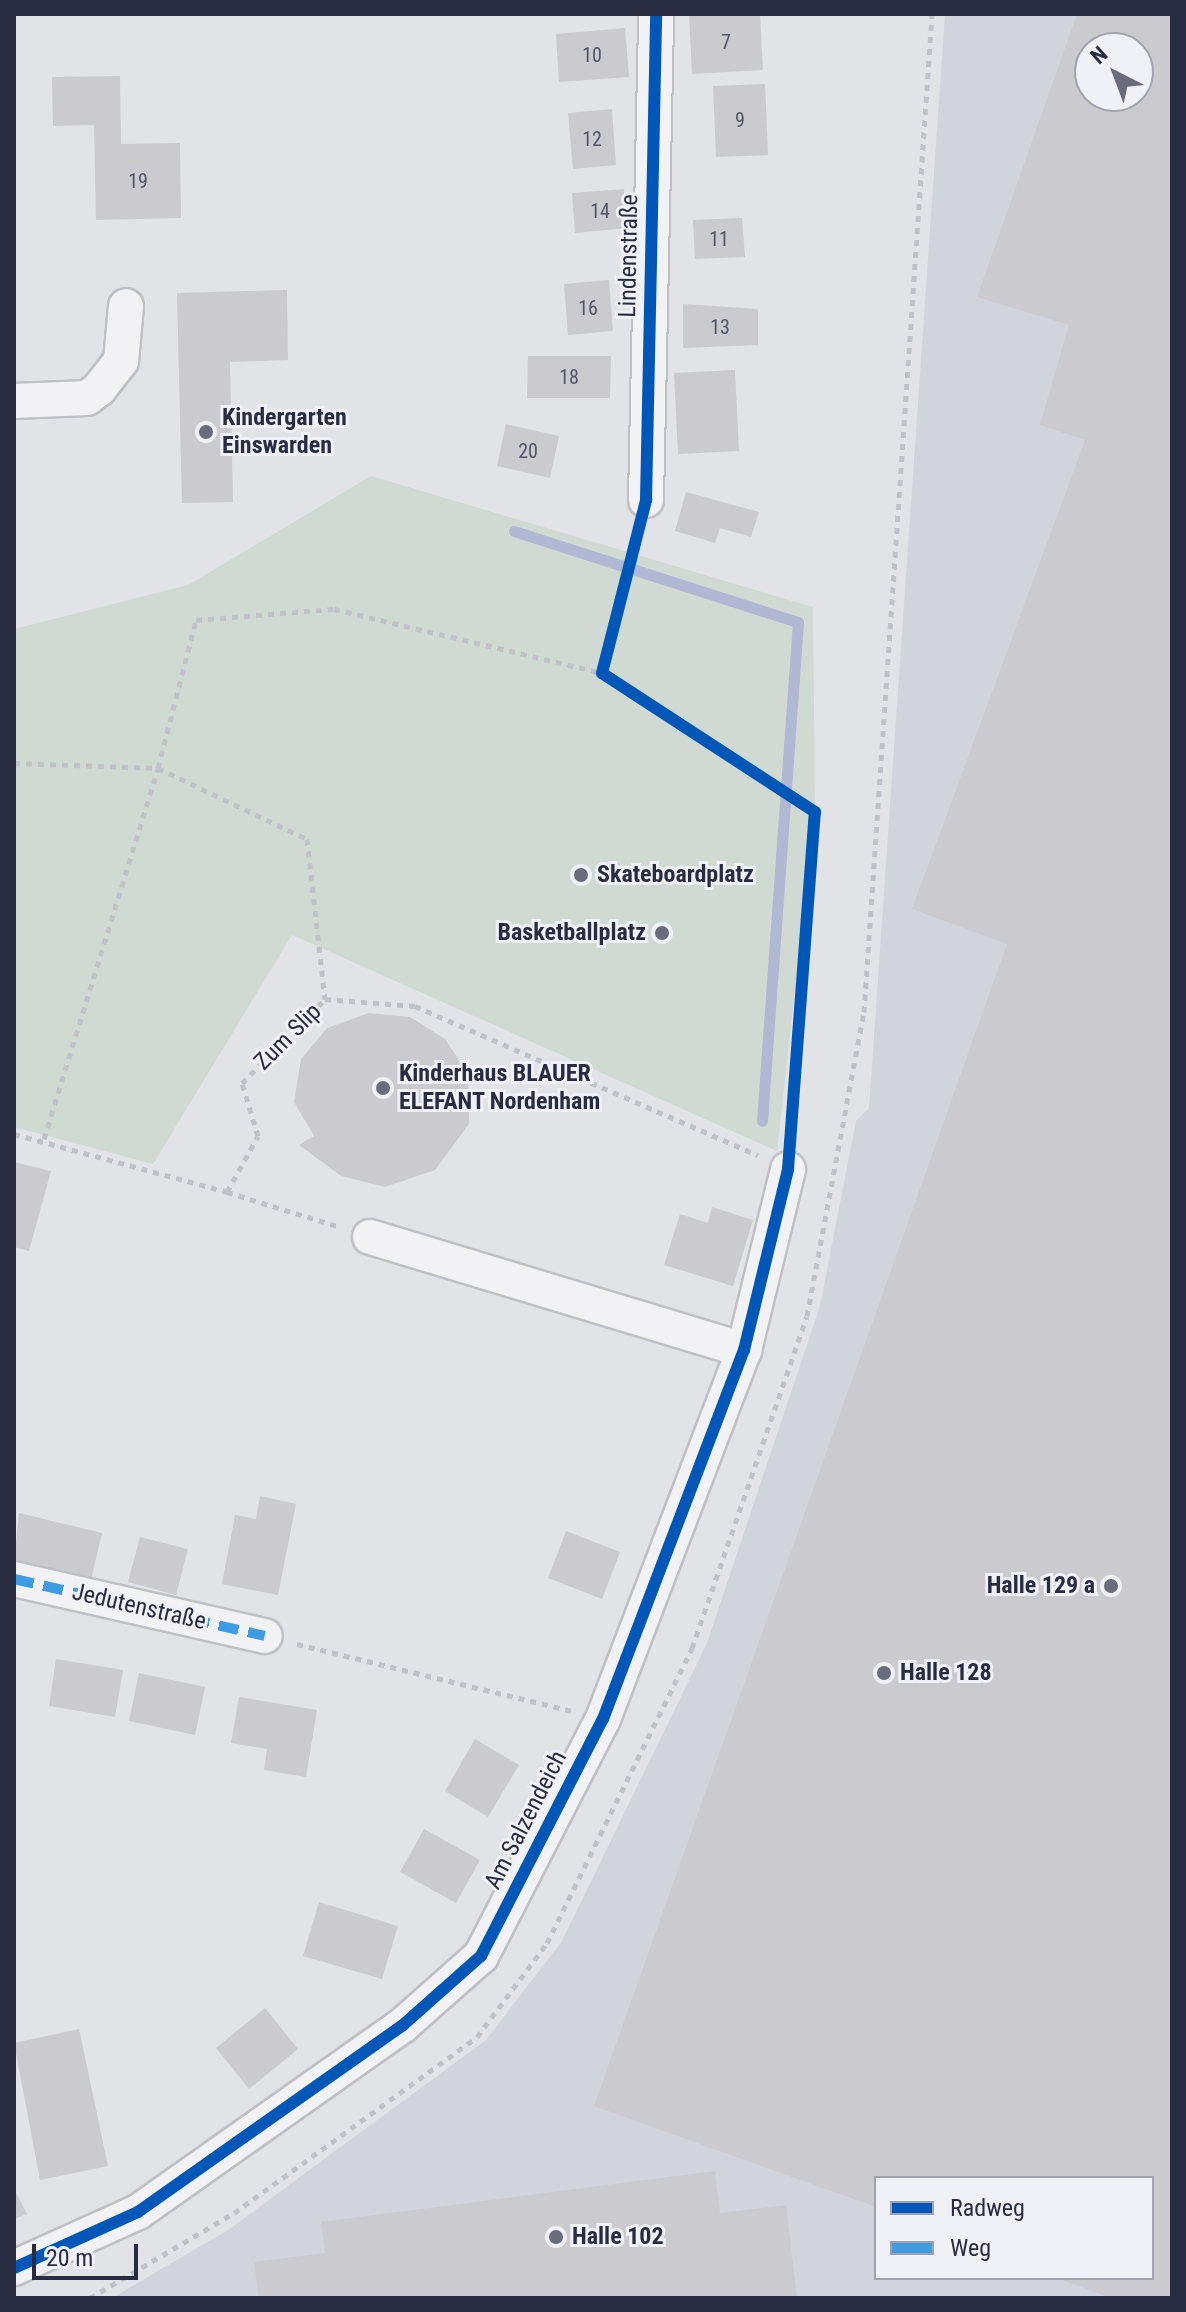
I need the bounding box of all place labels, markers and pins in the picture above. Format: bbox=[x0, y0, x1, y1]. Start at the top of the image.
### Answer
place label: Kindergarten Einswarden bbox=[222, 404, 347, 460]
marker: Kindergarten Einswarden bbox=[197, 423, 215, 441]
place label: Skateboardplatz bbox=[597, 861, 754, 889]
marker: Skateboardplatz bbox=[572, 866, 590, 884]
place label: Basketballplatz bbox=[498, 919, 646, 947]
marker: Basketballplatz bbox=[653, 924, 671, 942]
place label: Kinderhaus BLAUER ELEFANT Nordenham bbox=[399, 1060, 601, 1116]
marker: Kinderhaus BLAUER ELEFANT Nordenham bbox=[374, 1079, 392, 1097]
place label: Halle 129 a bbox=[987, 1572, 1095, 1600]
marker: Halle 129 a bbox=[1102, 1577, 1120, 1595]
place label: Halle 128 bbox=[900, 1659, 992, 1687]
marker: Halle 128 bbox=[875, 1664, 893, 1682]
place label: Halle 102 bbox=[572, 2223, 664, 2251]
marker: Halle 102 bbox=[547, 2228, 565, 2246]

